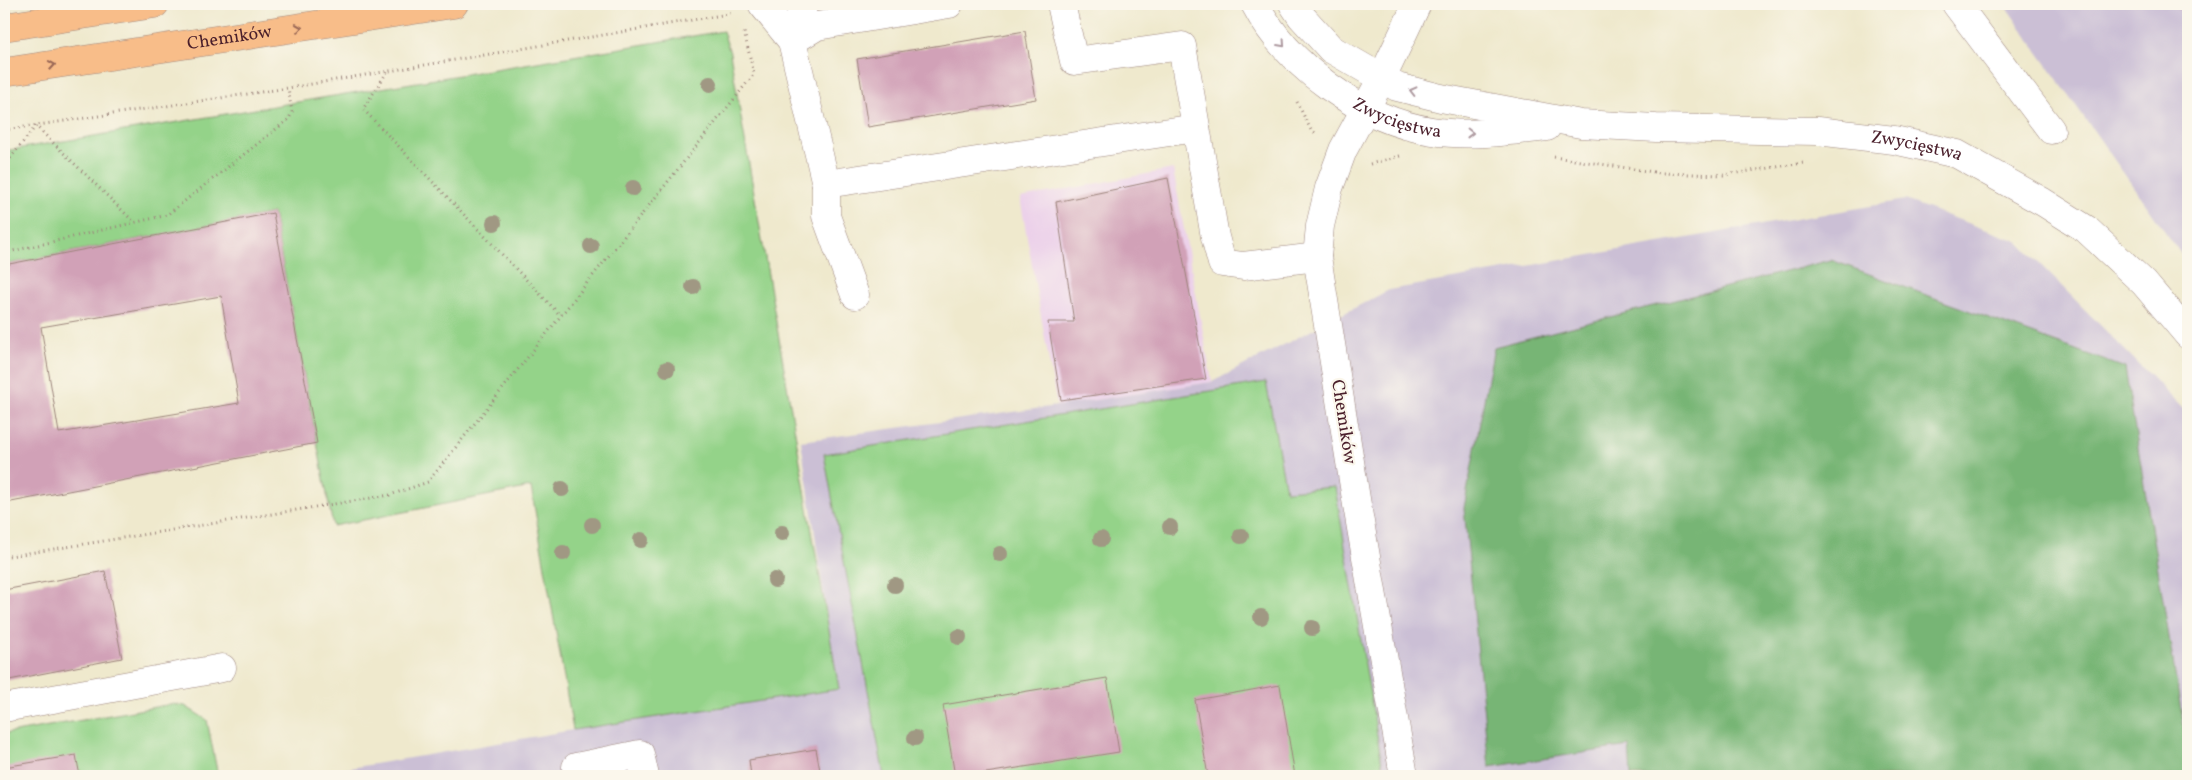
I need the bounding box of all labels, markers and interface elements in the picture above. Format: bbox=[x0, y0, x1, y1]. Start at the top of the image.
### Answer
street label: Chemików bbox=[185, 19, 274, 57]
one-way arrow bbox=[295, 23, 303, 33]
one-way arrow bbox=[1277, 38, 1286, 47]
one-way arrow bbox=[48, 60, 56, 71]
one-way arrow bbox=[1408, 86, 1417, 97]
street label: Zwycięstwa bbox=[1348, 92, 1443, 145]
street label: Zwycięstwa bbox=[1870, 125, 1968, 168]
one-way arrow bbox=[1466, 128, 1474, 138]
street label: Chemików bbox=[1324, 378, 1362, 466]

